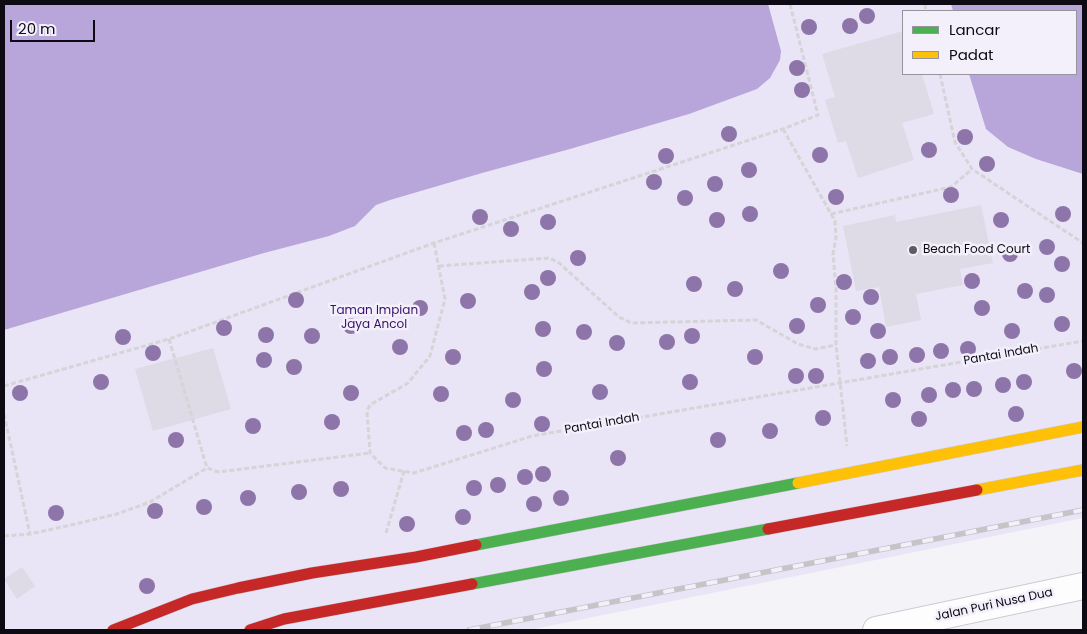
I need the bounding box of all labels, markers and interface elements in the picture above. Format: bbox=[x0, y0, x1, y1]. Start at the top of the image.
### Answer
scale bar bbox=[12, 10, 98, 42]
legend bbox=[902, 10, 1077, 75]
text: 20 m bbox=[18, 18, 56, 39]
text: Lancar bbox=[949, 19, 1000, 40]
text: Padat bbox=[949, 44, 994, 65]
place label: Beach Food Court bbox=[923, 243, 1030, 257]
marker: Beach Food Court bbox=[907, 244, 919, 256]
park label: Taman Impian Jaya Ancol bbox=[330, 304, 418, 332]
street label: Pantai Indah bbox=[962, 341, 1040, 369]
street label: Pantai Indah bbox=[563, 410, 641, 438]
street label: Jalan Puri Nusa Dua bbox=[934, 586, 1054, 624]

